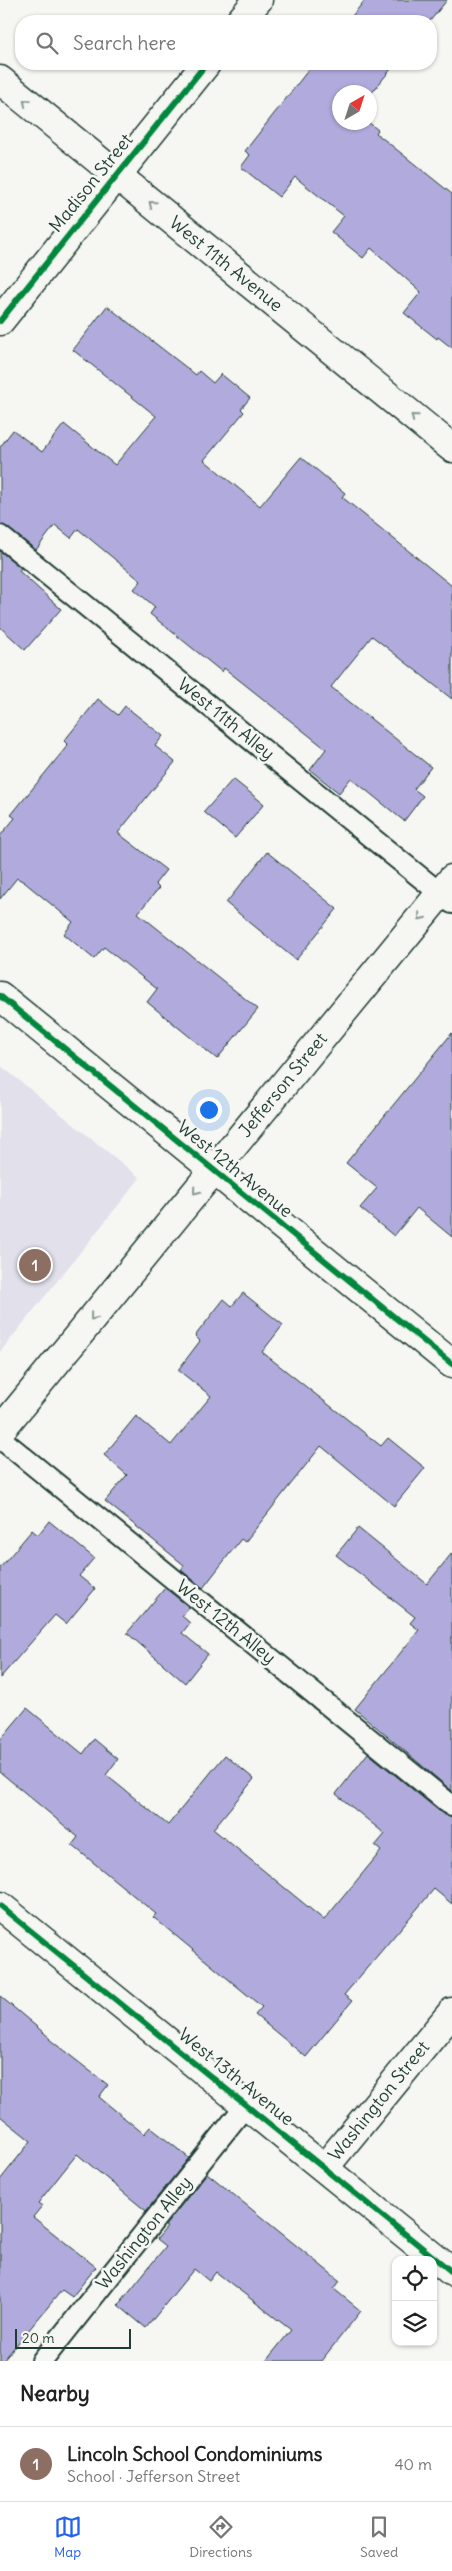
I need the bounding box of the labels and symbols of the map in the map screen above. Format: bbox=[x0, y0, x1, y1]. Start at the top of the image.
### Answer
north arrow bbox=[332, 85, 377, 130]
one-way arrow bbox=[23, 99, 32, 107]
street label: Madison Street bbox=[44, 129, 137, 237]
one-way arrow bbox=[149, 202, 158, 210]
street label: West 11th Avenue bbox=[165, 211, 288, 316]
one-way arrow bbox=[411, 414, 420, 422]
street label: West 11th Alley bbox=[173, 672, 280, 765]
one-way arrow bbox=[418, 911, 427, 920]
street label: Jefferson Street bbox=[233, 1028, 332, 1142]
your location bbox=[196, 1097, 222, 1123]
street label: West 12th Avenue bbox=[173, 1115, 298, 1222]
one-way arrow bbox=[193, 1185, 201, 1194]
pin: 1 bbox=[19, 1246, 51, 1284]
one-way arrow bbox=[91, 1311, 99, 1320]
street label: West 12th Alley bbox=[172, 1575, 281, 1669]
street label: West 13th Avenue bbox=[174, 2023, 299, 2130]
street label: Washington Street bbox=[323, 2036, 434, 2165]
street label: Washington Alley bbox=[91, 2171, 196, 2294]
scale bar bbox=[15, 2326, 131, 2349]

